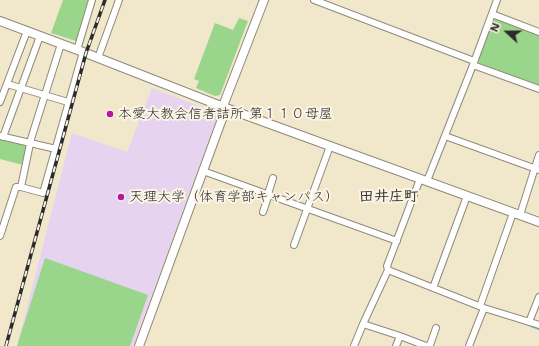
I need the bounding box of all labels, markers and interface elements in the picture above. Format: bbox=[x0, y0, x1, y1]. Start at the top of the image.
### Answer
north arrow bbox=[487, 12, 527, 52]
text: N bbox=[487, 21, 504, 34]
place label: 本愛大教会信者詰所 第１１０母屋 bbox=[118, 106, 333, 122]
marker: 本愛大教会信者詰所 第１１０母屋 bbox=[105, 109, 115, 119]
district label: 田井庄町 bbox=[359, 188, 419, 206]
place label: 天理大学（体育学部キャンパス） bbox=[129, 189, 339, 205]
marker: 天理大学（体育学部キャンパス） bbox=[116, 192, 126, 202]

